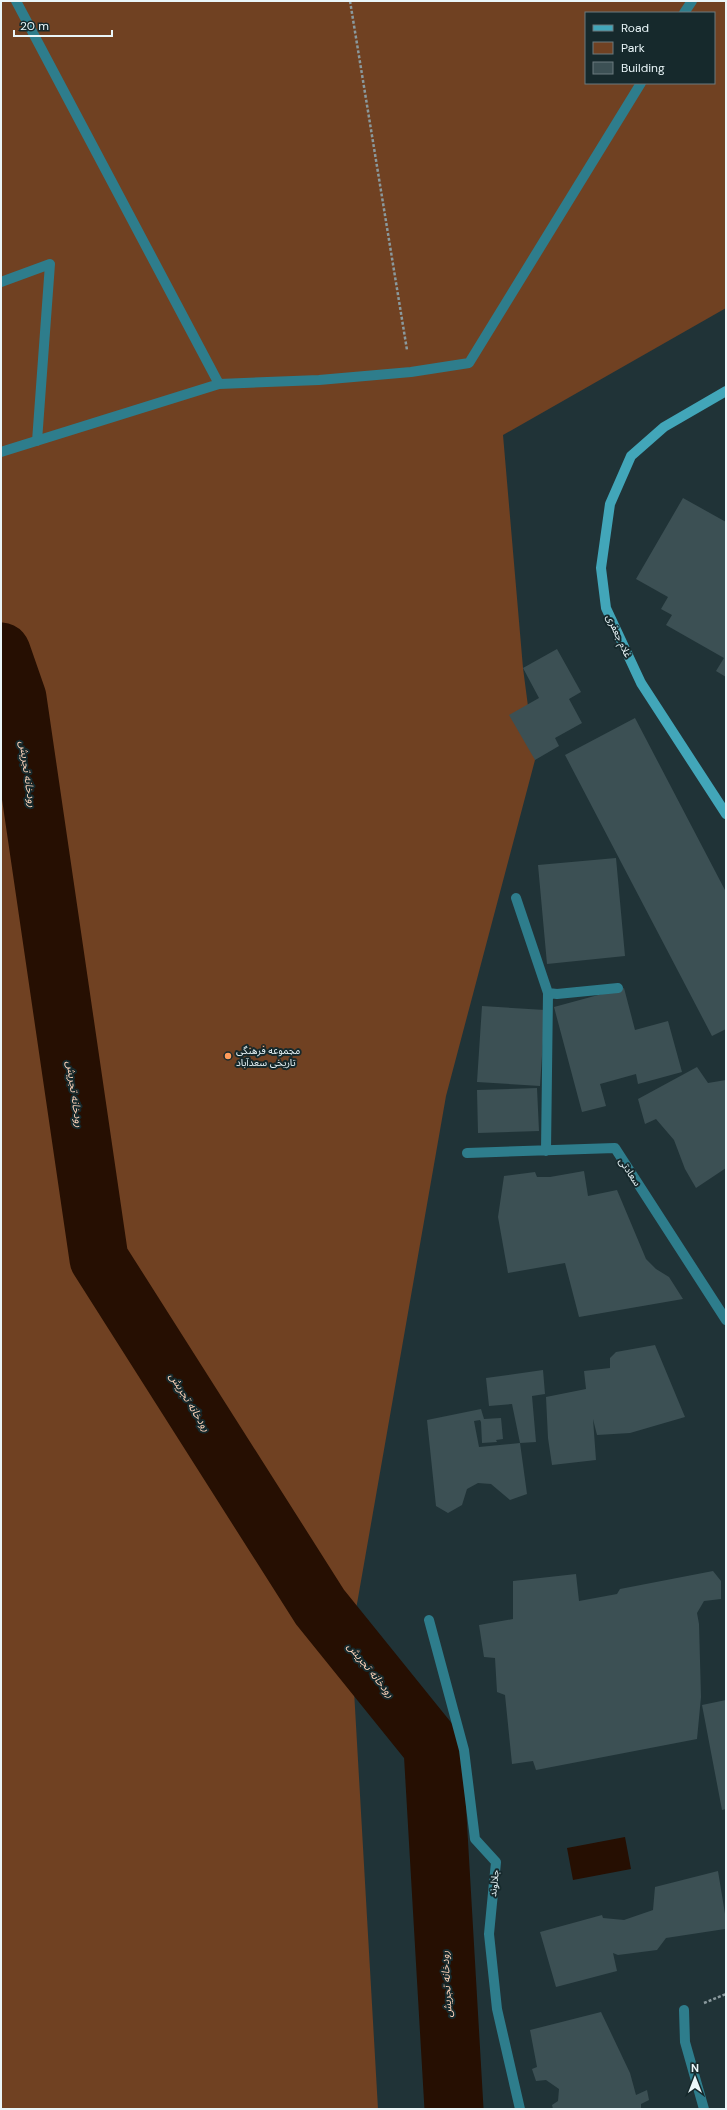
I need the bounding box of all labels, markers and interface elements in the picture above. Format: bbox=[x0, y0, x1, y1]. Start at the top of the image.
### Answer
scale bar bbox=[14, 12, 112, 38]
legend bbox=[585, 12, 715, 84]
text: 20 m bbox=[20, 18, 49, 34]
text: Road bbox=[621, 20, 649, 36]
text: Park bbox=[621, 40, 645, 56]
text: Building bbox=[621, 60, 665, 76]
street label: غلام جعفری bbox=[602, 612, 635, 661]
water label: رودخانه تجریش bbox=[16, 740, 40, 808]
place label: مجموعه فرهنگی تاریخی سعدآباد bbox=[236, 1044, 300, 1069]
marker: مجموعه فرهنگی تاریخی سعدآباد bbox=[223, 1051, 233, 1061]
water label: رودخانه تجریش bbox=[63, 1060, 87, 1128]
street label: سعادتی bbox=[616, 1155, 644, 1189]
water label: رودخانه تجریش bbox=[166, 1370, 214, 1434]
water label: رودخانه تجریش bbox=[344, 1640, 397, 1700]
street label: جلالوند bbox=[486, 1869, 502, 1897]
water label: رودخانه تجریش bbox=[437, 1950, 455, 2018]
north arrow bbox=[675, 2058, 715, 2098]
text: N bbox=[691, 2061, 699, 2075]

